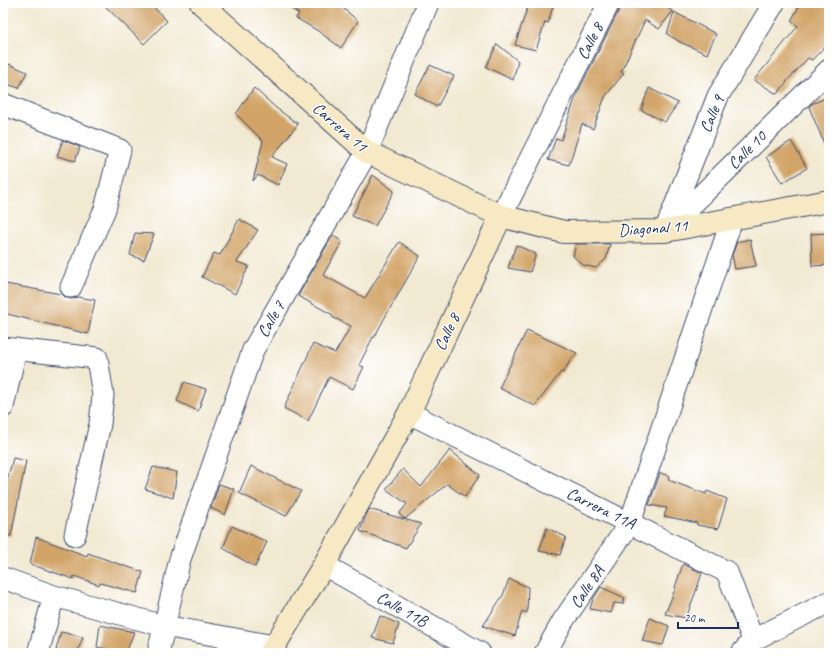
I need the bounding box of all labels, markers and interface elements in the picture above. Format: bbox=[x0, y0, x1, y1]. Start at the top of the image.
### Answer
street label: Calle 8 bbox=[572, 17, 609, 63]
street label: Calle 9 bbox=[695, 91, 730, 136]
street label: Carrera 11 bbox=[308, 98, 373, 157]
street label: Calle 10 bbox=[723, 125, 772, 174]
street label: Diagonal 11 bbox=[618, 215, 690, 241]
street label: Calle 7 bbox=[252, 296, 290, 341]
street label: Calle 8 bbox=[429, 308, 466, 354]
street label: Carrera 11A bbox=[563, 482, 640, 534]
street label: Calle 8A bbox=[565, 560, 610, 612]
street label: Calle 11B bbox=[373, 586, 432, 632]
scale bar bbox=[678, 604, 738, 630]
text: 20 m bbox=[684, 610, 706, 626]

